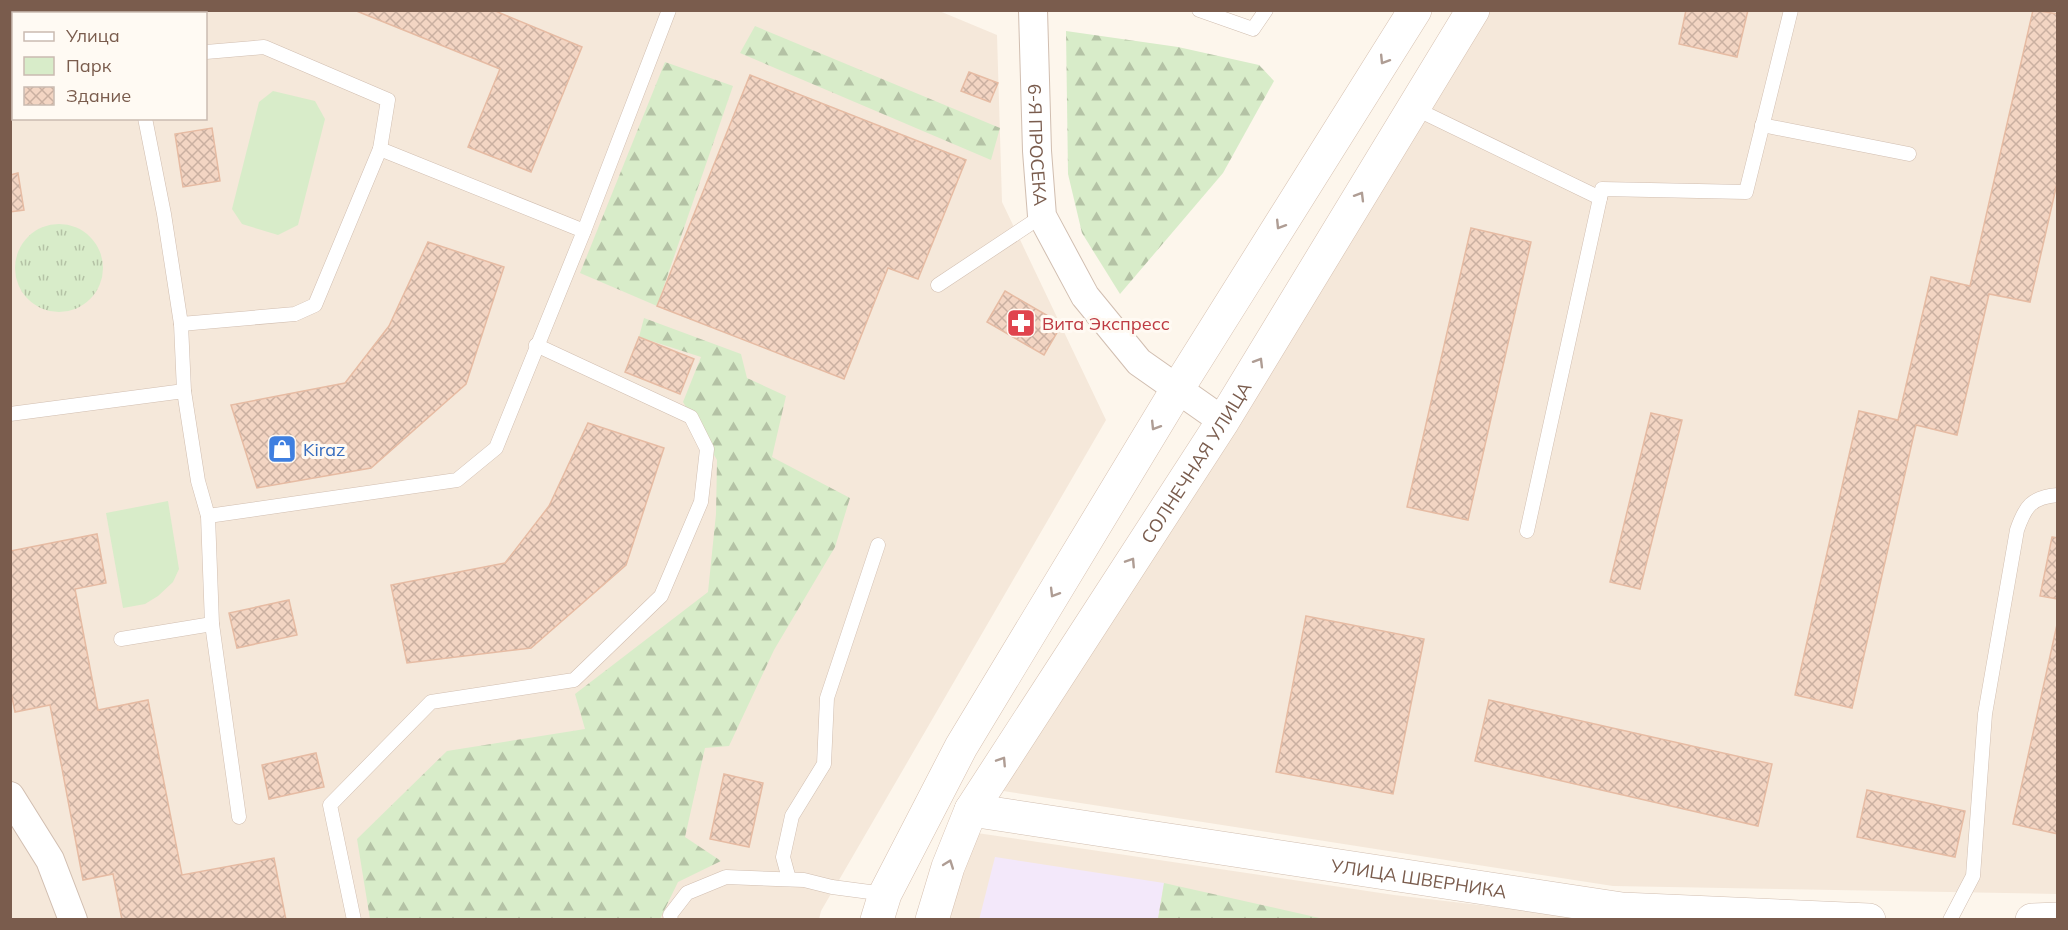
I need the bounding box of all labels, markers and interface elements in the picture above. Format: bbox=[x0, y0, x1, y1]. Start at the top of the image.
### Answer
legend bbox=[12, 12, 207, 120]
text: Улица bbox=[65, 24, 120, 47]
text: Парк bbox=[66, 54, 112, 77]
one-way arrow bbox=[1379, 54, 1391, 64]
street label: 6-Я ПРОСЕКА bbox=[1024, 83, 1053, 207]
text: Здание bbox=[66, 84, 131, 107]
one-way arrow bbox=[1353, 192, 1365, 202]
one-way arrow bbox=[1276, 218, 1287, 229]
pharmacy icon: Вита Экспресс bbox=[1005, 307, 1037, 339]
place label: Вита Экспресс bbox=[1042, 312, 1170, 335]
one-way arrow bbox=[1251, 358, 1263, 368]
street label: СОЛНЕЧНАЯ УЛИЦА bbox=[1136, 377, 1256, 547]
one-way arrow bbox=[1150, 420, 1162, 430]
shop icon: Kiraz bbox=[266, 433, 298, 465]
place label: Kiraz bbox=[303, 438, 345, 461]
one-way arrow bbox=[1123, 557, 1134, 568]
one-way arrow bbox=[1049, 587, 1061, 597]
one-way arrow bbox=[995, 757, 1007, 767]
street label: УЛИЦА ШВЕРНИКА bbox=[1328, 853, 1508, 903]
one-way arrow bbox=[942, 859, 955, 870]

